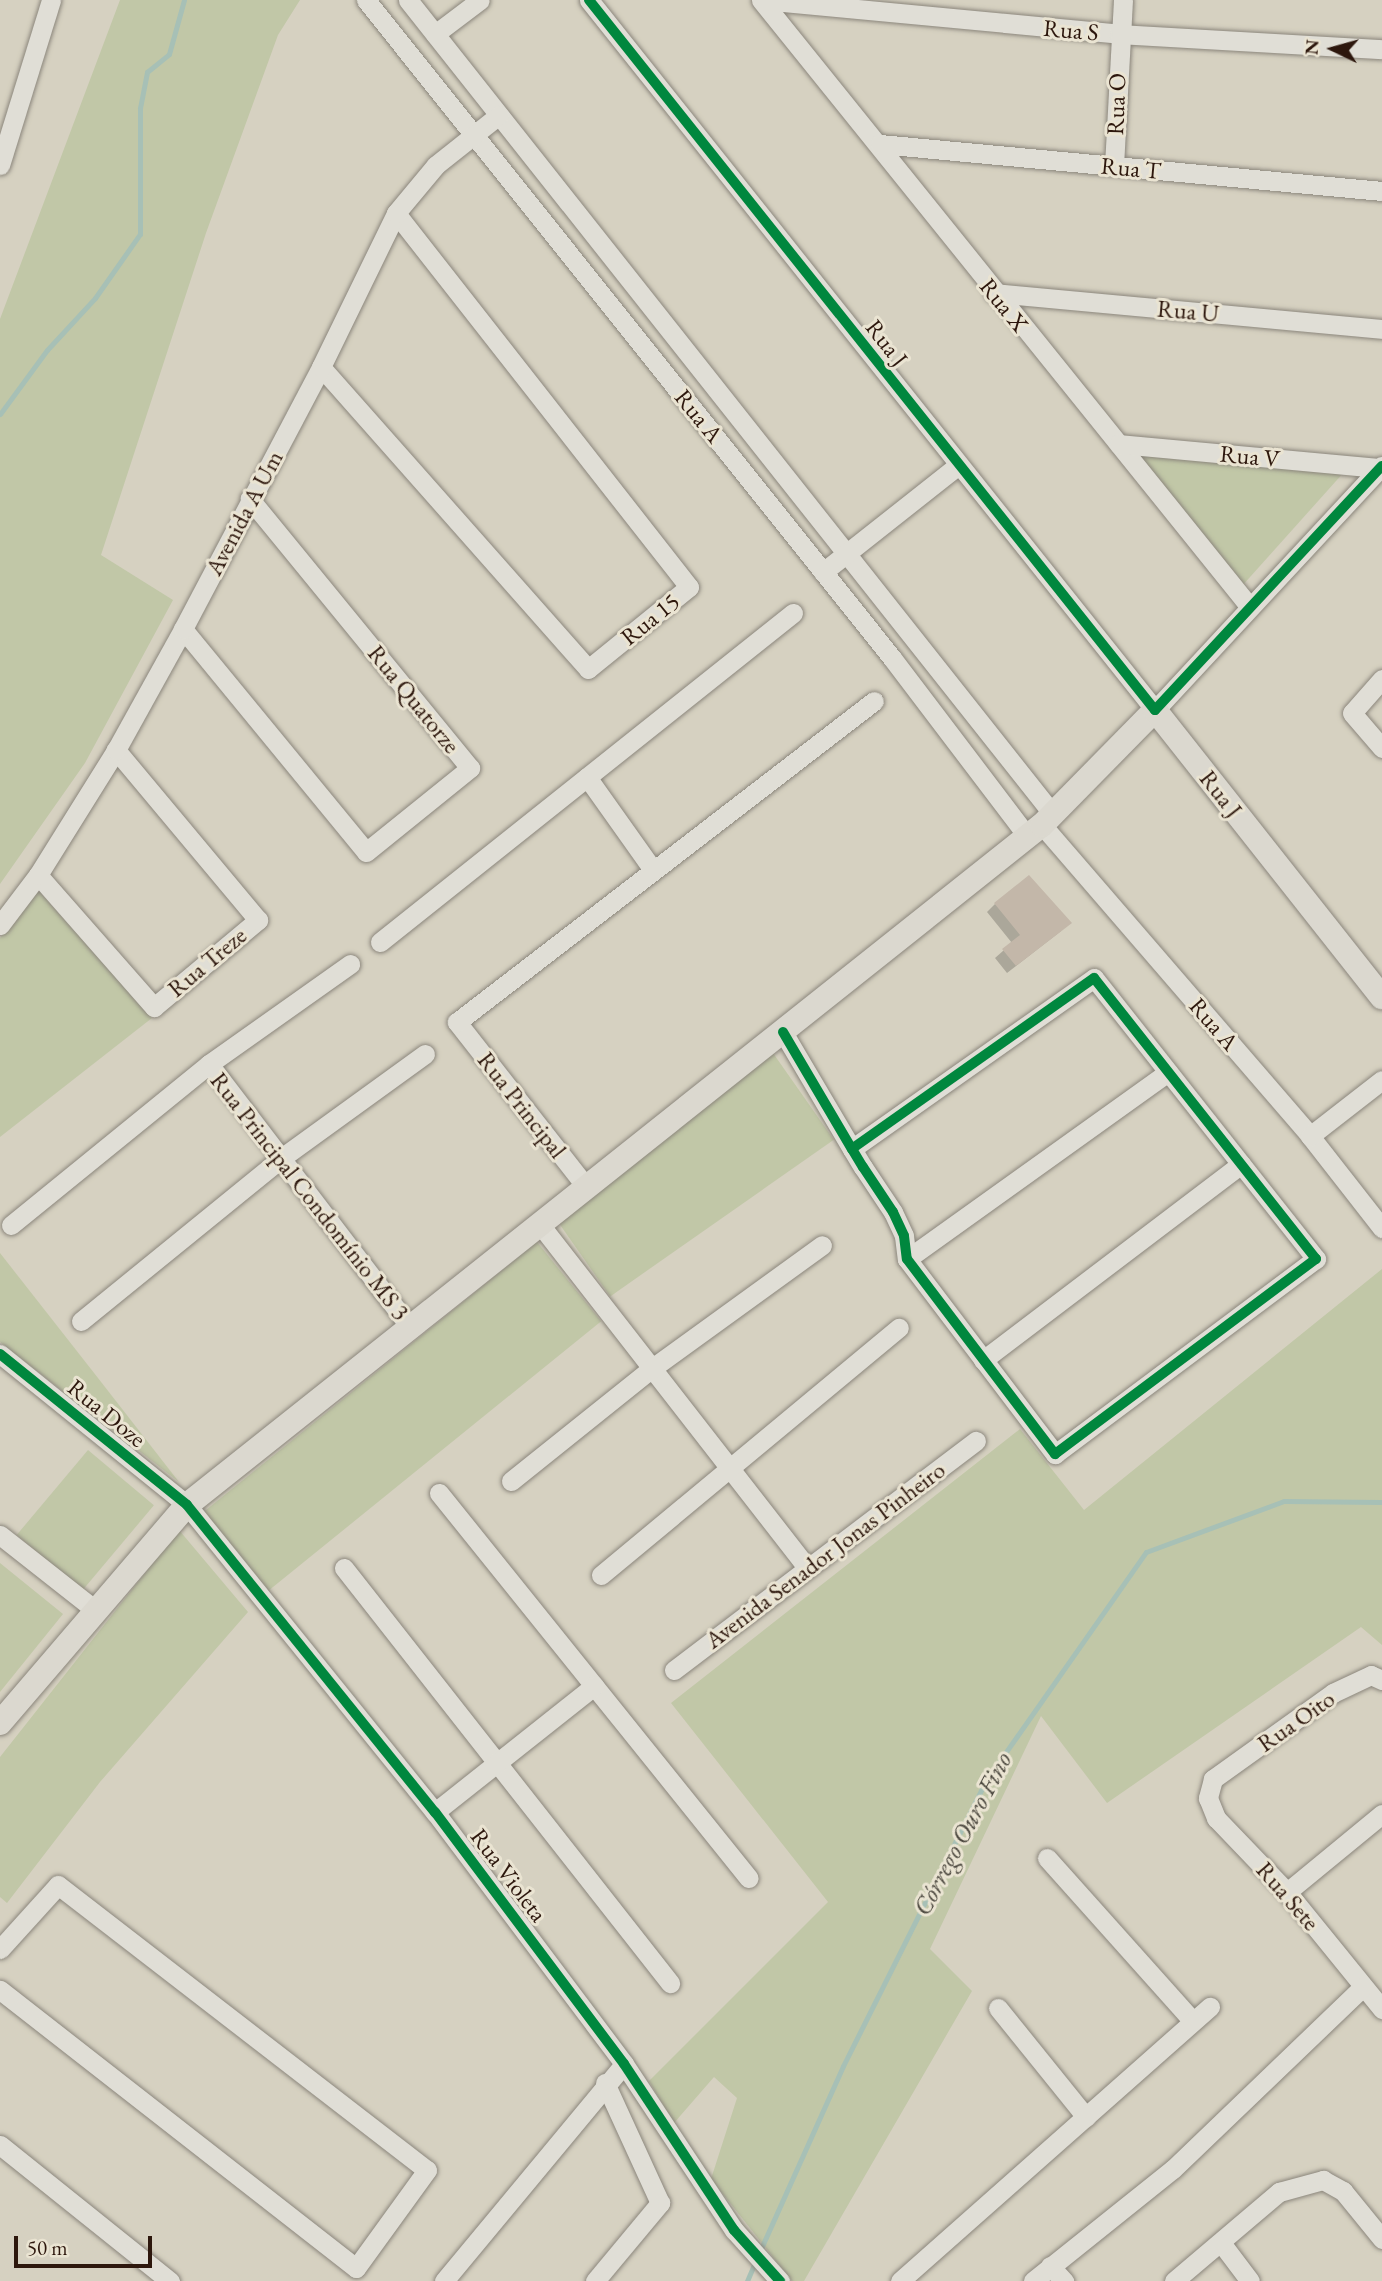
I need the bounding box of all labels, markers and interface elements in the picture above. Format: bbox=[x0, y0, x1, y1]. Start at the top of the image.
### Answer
street label: Rua S bbox=[1042, 13, 1100, 47]
north arrow bbox=[1298, 14, 1368, 84]
text: N bbox=[1298, 38, 1325, 56]
street label: Rua O bbox=[1101, 72, 1131, 136]
street label: Rua T bbox=[1100, 151, 1162, 185]
street label: Rua X bbox=[974, 272, 1034, 338]
street label: Rua U bbox=[1156, 294, 1220, 328]
street label: Rua J bbox=[860, 314, 914, 372]
street label: Rua A bbox=[669, 383, 729, 449]
street label: Rua V bbox=[1219, 439, 1281, 473]
street label: Avenida A Um bbox=[199, 446, 289, 580]
street label: Rua 15 bbox=[615, 587, 685, 651]
street label: Rua Quatorze bbox=[362, 639, 466, 759]
street label: Rua J bbox=[1194, 765, 1248, 823]
street label: Rua Treze bbox=[162, 921, 252, 1003]
street label: Rua A bbox=[1183, 992, 1245, 1056]
street label: Rua Principal bbox=[472, 1046, 572, 1164]
street label: Rua Principal Condomínio MS 3 bbox=[204, 1066, 416, 1326]
street label: Rua Doze bbox=[62, 1373, 152, 1453]
street label: Avenida Senador Jonas Pinheiro bbox=[699, 1455, 951, 1655]
street label: Rua Oito bbox=[1252, 1684, 1340, 1758]
water label: Córrego Ouro Fino bbox=[907, 1747, 1019, 1921]
street label: Rua Violeta bbox=[465, 1823, 553, 1927]
street label: Rua Sete bbox=[1250, 1856, 1326, 1936]
scale bar bbox=[18, 2222, 156, 2266]
text: 50 m bbox=[27, 2234, 68, 2261]

